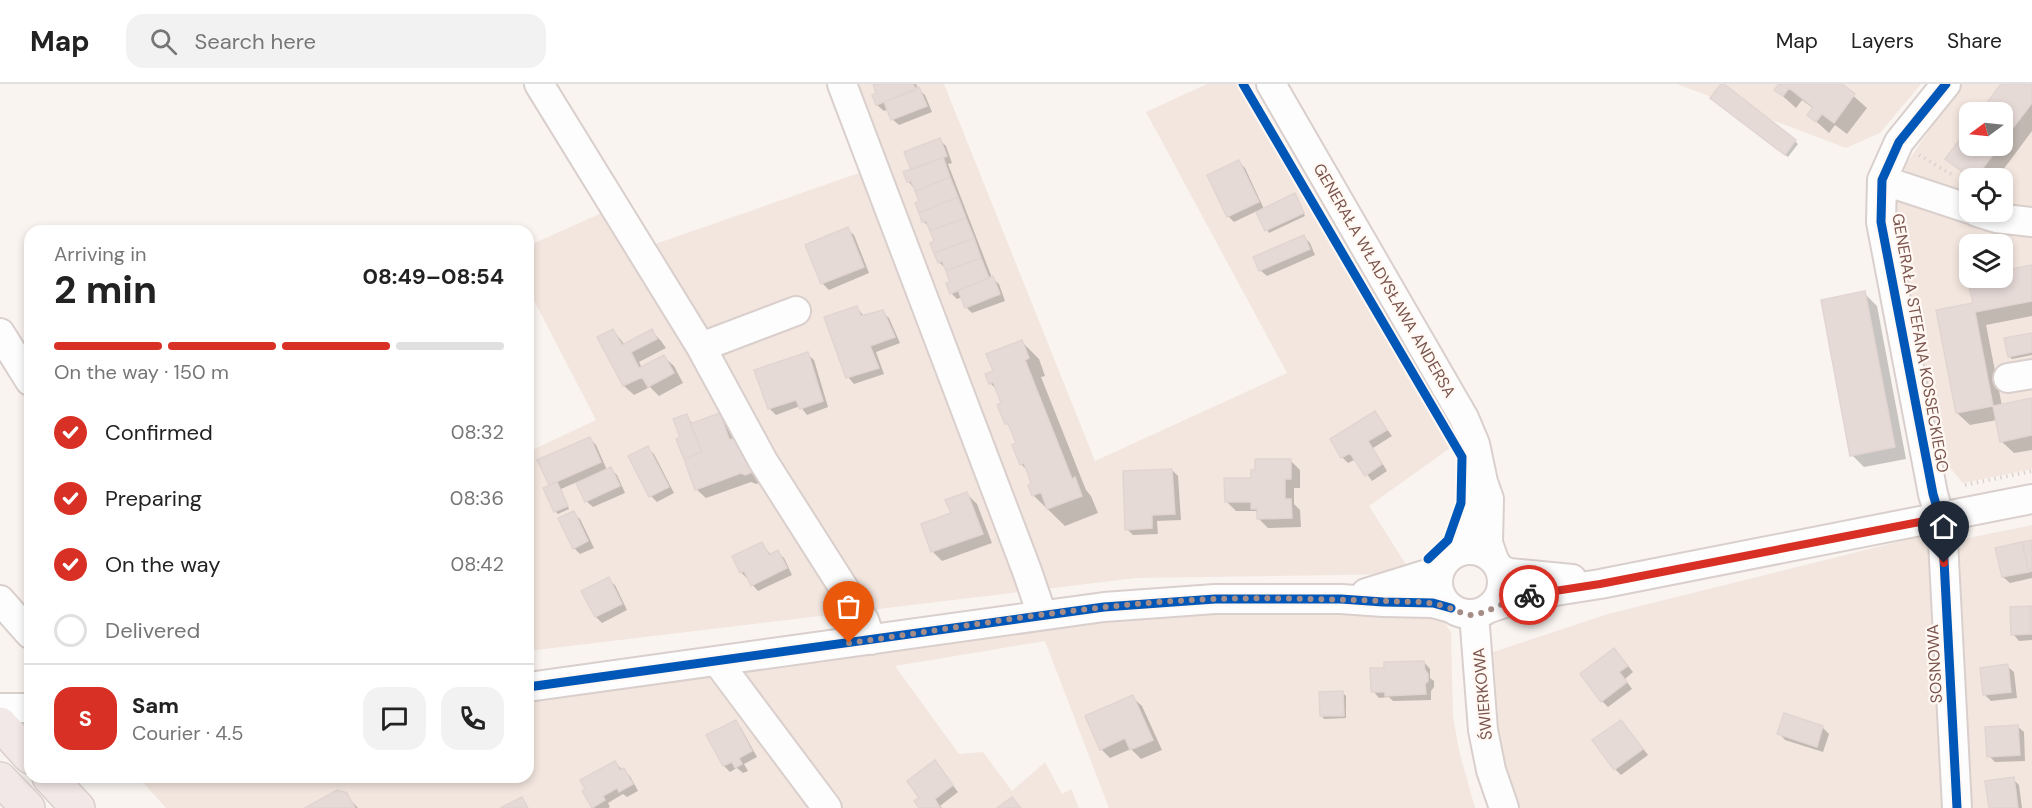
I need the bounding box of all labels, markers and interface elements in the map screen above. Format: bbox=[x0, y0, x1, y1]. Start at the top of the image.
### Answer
search box bbox=[126, 14, 546, 68]
text: Map bbox=[30, 23, 90, 60]
icon: search bbox=[147, 25, 180, 58]
text: Search here bbox=[195, 27, 316, 56]
text: Map bbox=[1776, 27, 1818, 55]
text: Layers bbox=[1851, 27, 1914, 55]
text: Share bbox=[1947, 27, 2002, 55]
north arrow bbox=[1959, 102, 2013, 156]
map controls bbox=[1959, 102, 2013, 288]
street label: GENERAŁA WŁADYSŁAWA ANDERSA bbox=[1309, 159, 1461, 401]
button: locate bbox=[1959, 168, 2013, 222]
street label: GENERAŁA STEFANA KOSSECKIEGO bbox=[1887, 212, 1954, 474]
button: layers bbox=[1959, 234, 2013, 288]
text: Arriving in bbox=[54, 241, 146, 267]
text: 08:49–08:54 bbox=[362, 262, 504, 291]
text: 2 min bbox=[54, 264, 157, 315]
text: On the way · 150 m bbox=[54, 359, 229, 385]
icon: check bbox=[54, 416, 87, 449]
text: Confirmed bbox=[105, 418, 213, 447]
text: 08:32 bbox=[451, 419, 504, 445]
icon: check bbox=[54, 482, 87, 515]
text: Preparing bbox=[105, 484, 202, 513]
text: 08:36 bbox=[450, 485, 504, 511]
pin bbox=[1918, 501, 1969, 563]
icon: home bbox=[1927, 510, 1960, 543]
icon: check bbox=[54, 548, 87, 581]
text: On the way bbox=[105, 550, 220, 579]
text: 08:42 bbox=[450, 551, 504, 577]
courier bbox=[1499, 565, 1559, 625]
icon: bike bbox=[1513, 579, 1546, 612]
pin bbox=[823, 581, 874, 643]
icon: bag bbox=[832, 590, 865, 623]
text: Delivered bbox=[105, 616, 200, 645]
street label: SOSNOWA bbox=[1922, 624, 1947, 704]
street label: ŚWIERKOWA bbox=[1468, 647, 1497, 741]
button: chat bbox=[363, 687, 426, 750]
button: phone bbox=[441, 687, 504, 750]
text: Sam bbox=[132, 691, 179, 720]
text: S bbox=[79, 704, 92, 733]
text: Courier · 4.5 bbox=[132, 720, 244, 746]

